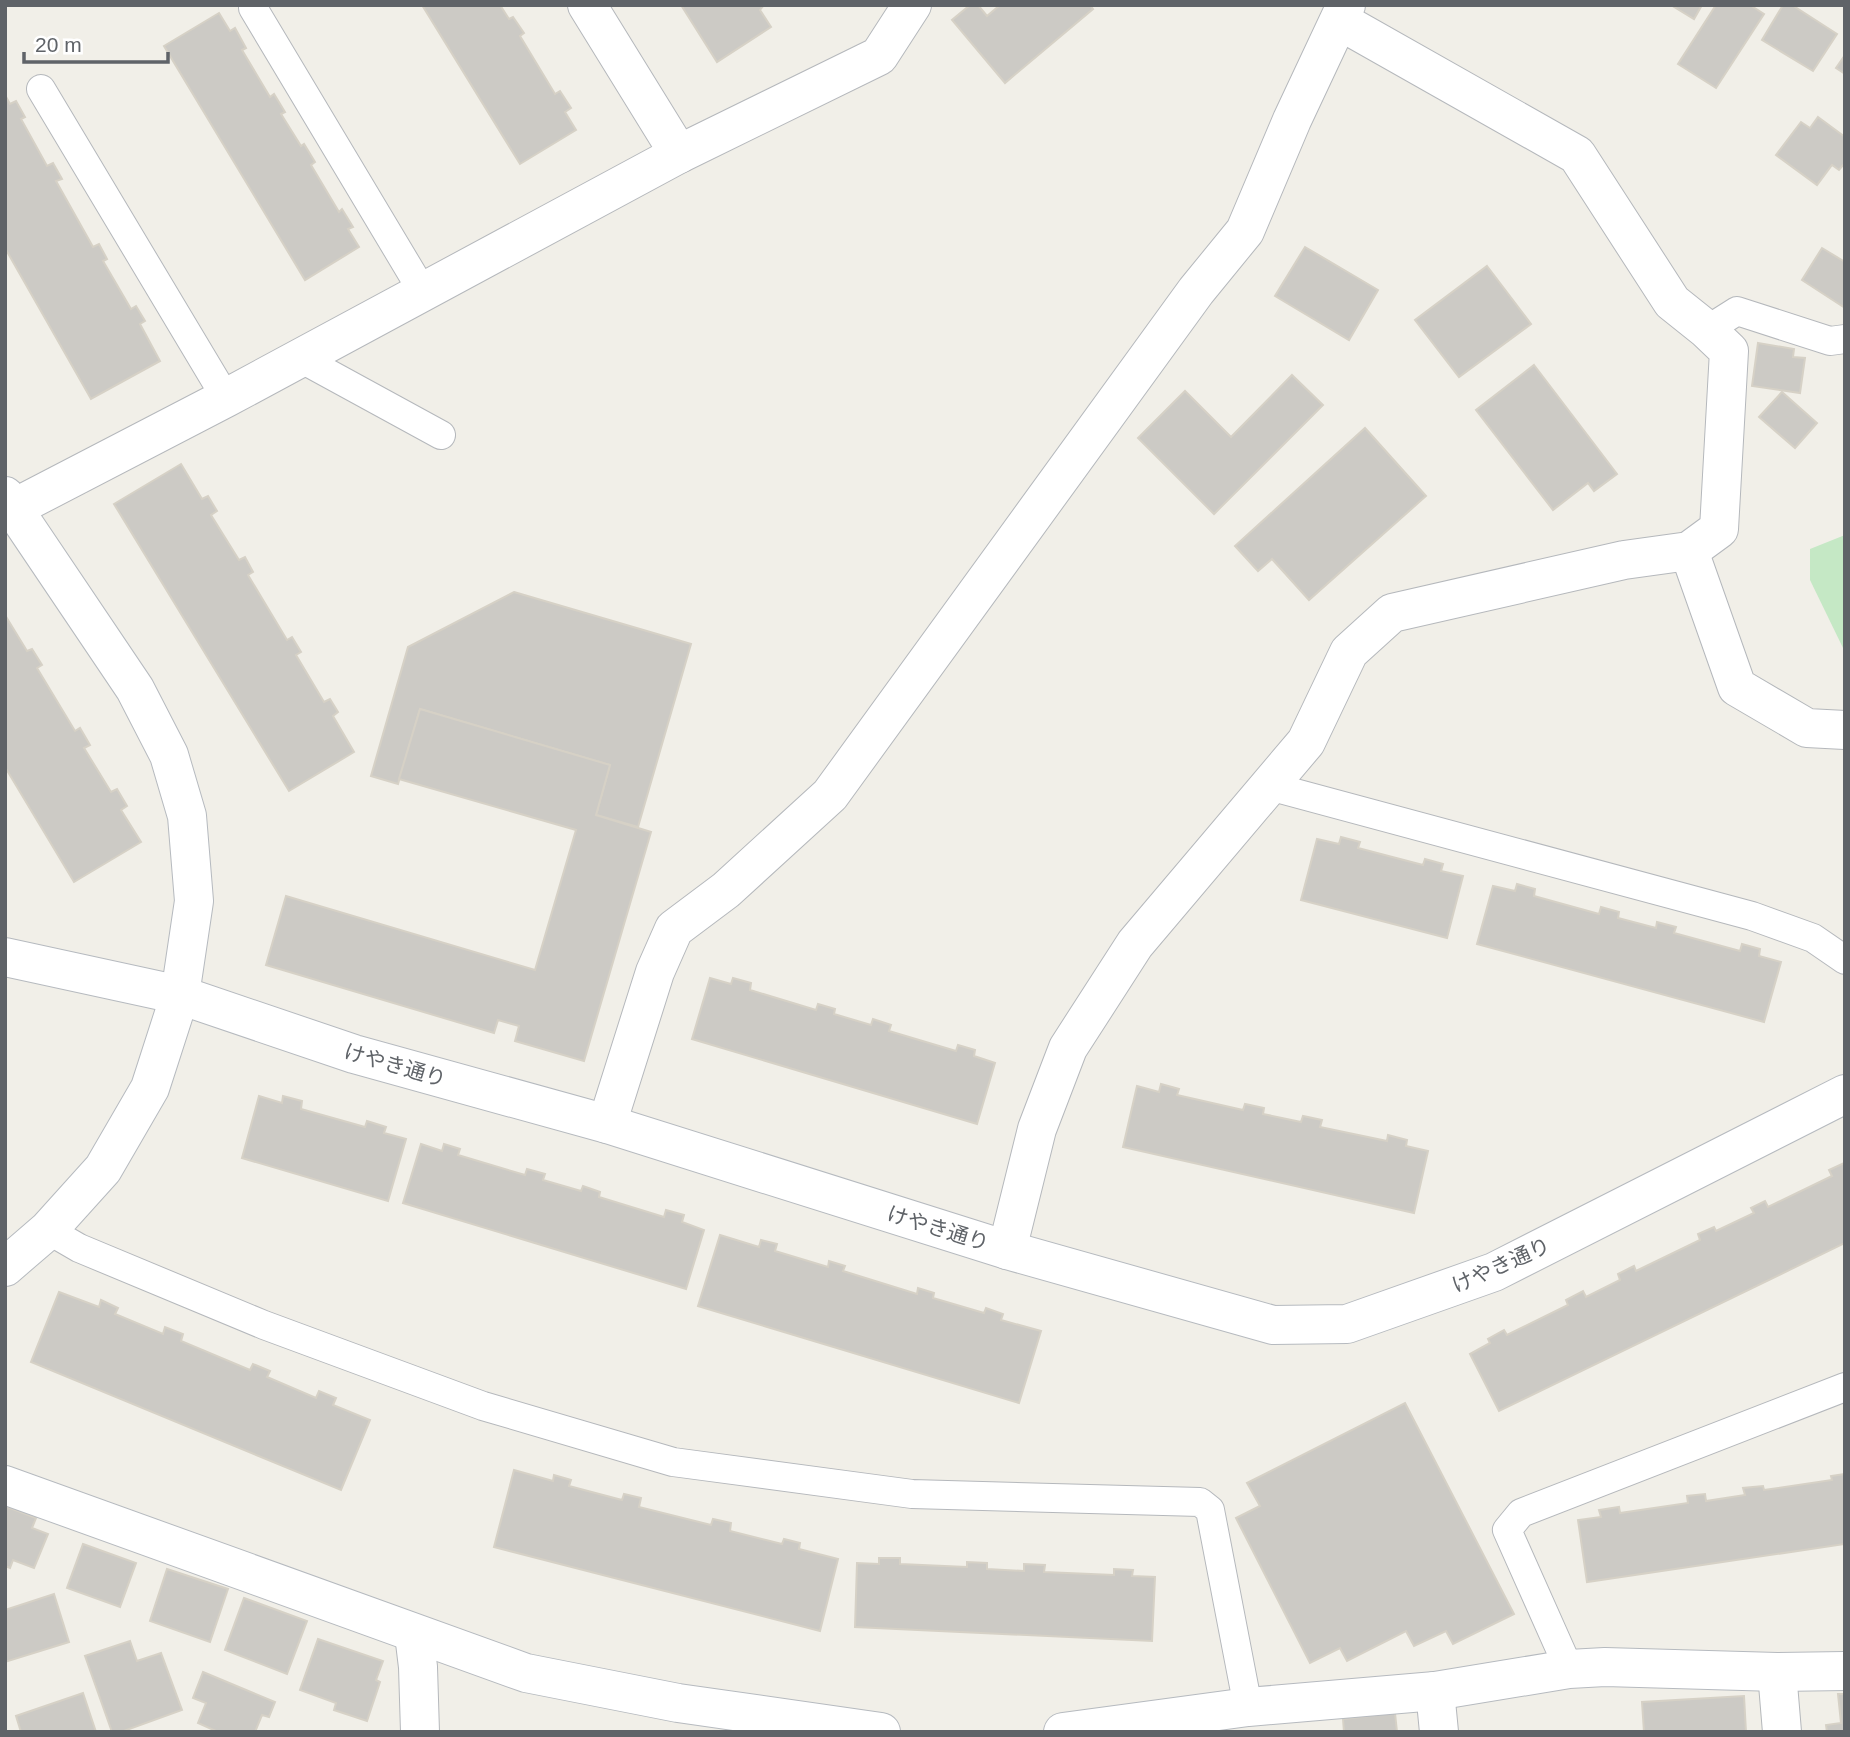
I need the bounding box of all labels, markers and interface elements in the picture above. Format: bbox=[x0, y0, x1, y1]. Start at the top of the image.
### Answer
scale bar bbox=[24, 21, 168, 65]
text: 20 m bbox=[35, 33, 82, 56]
street label: けやき通り bbox=[341, 1039, 449, 1091]
street label: けやき通り bbox=[884, 1202, 992, 1254]
street label: けやき通り bbox=[1448, 1233, 1554, 1297]

